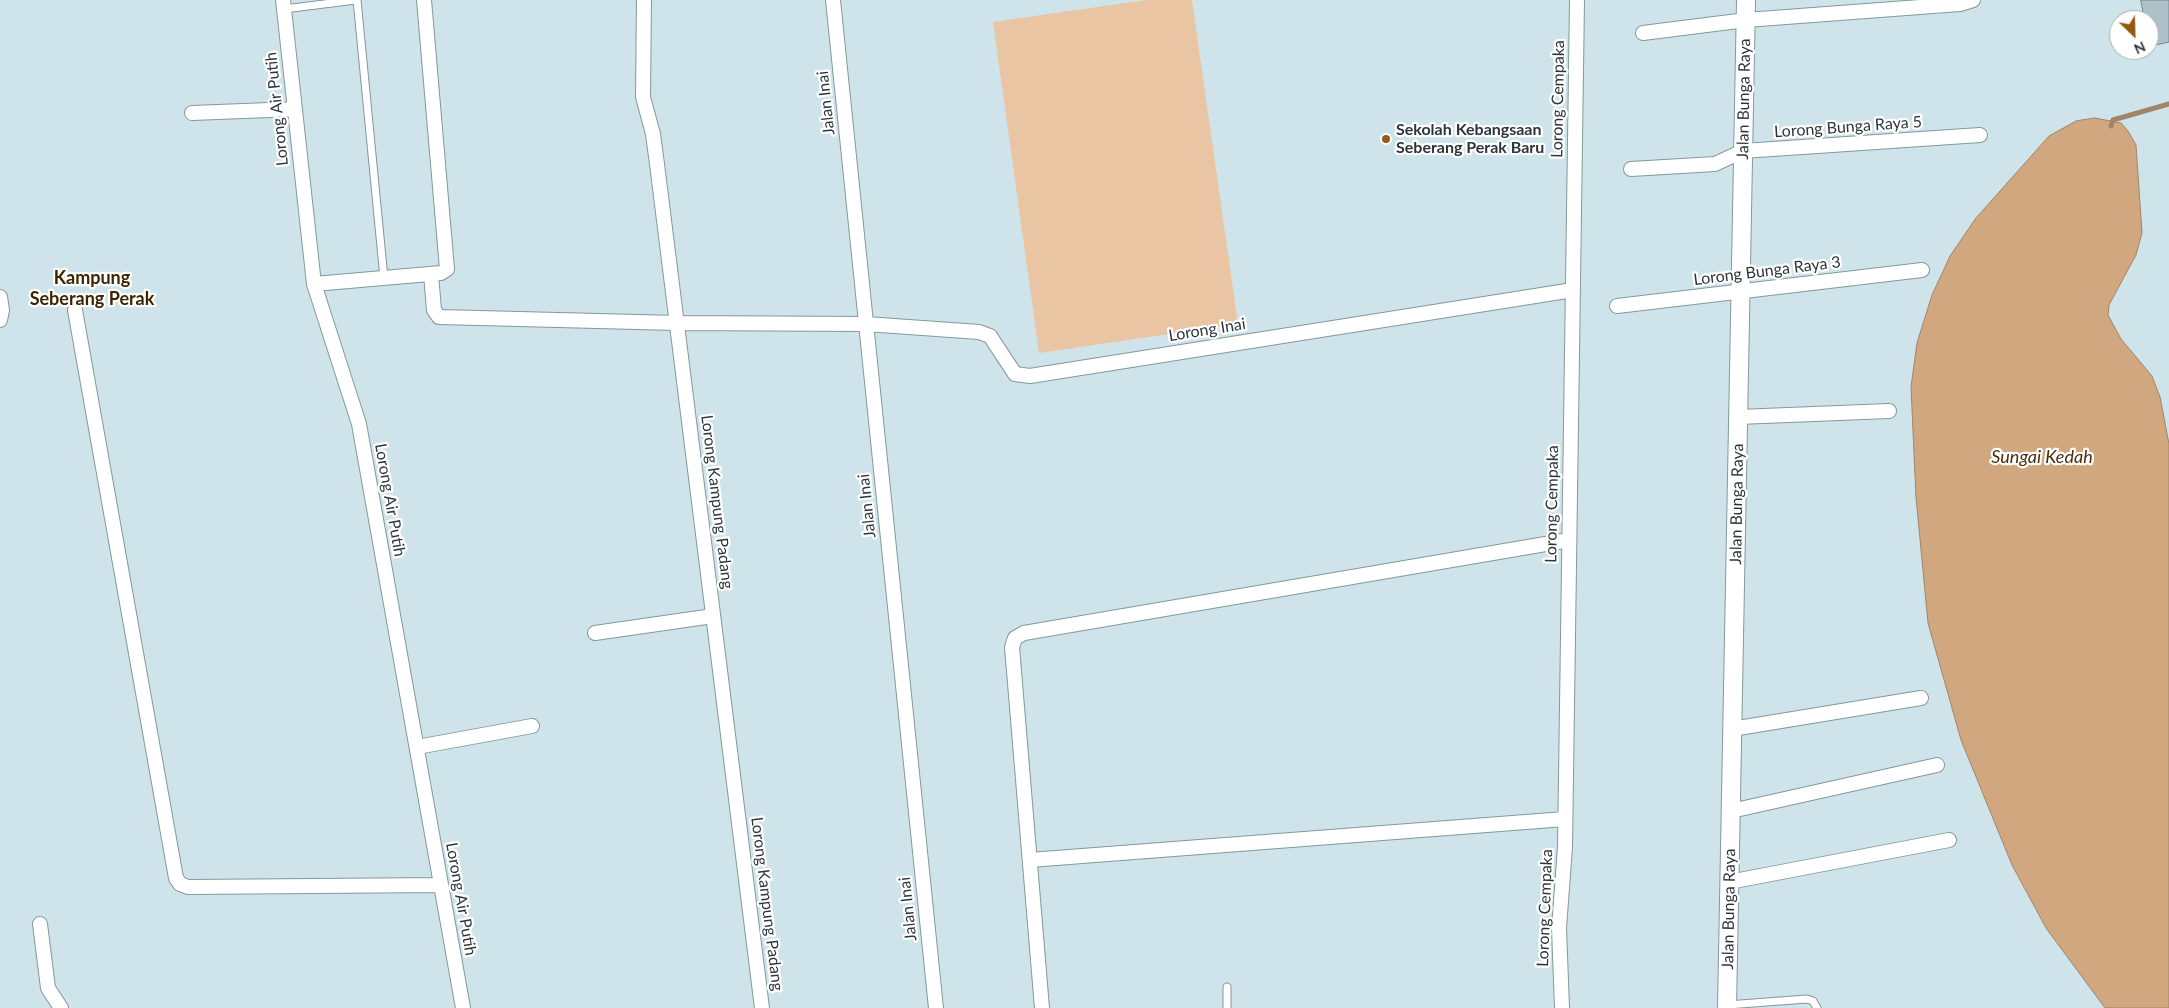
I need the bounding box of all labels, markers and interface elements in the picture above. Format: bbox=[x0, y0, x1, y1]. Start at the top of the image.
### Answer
north arrow bbox=[2109, 10, 2159, 60]
street label: Jalan Bunga Raya bbox=[1733, 38, 1755, 160]
text: N bbox=[2132, 38, 2148, 58]
street label: Lorong Cempaka bbox=[1547, 40, 1569, 158]
street label: Lorong Air Putih bbox=[261, 51, 293, 167]
street label: Jalan Inai bbox=[813, 70, 839, 136]
street label: Lorong Bunga Raya 5 bbox=[1773, 112, 1923, 142]
place label: Sekolah Kebangsaan Seberang Perak Baru bbox=[1396, 120, 1544, 158]
marker: Sekolah Kebangsaan Seberang Perak Baru bbox=[1380, 133, 1392, 145]
street label: Lorong Bunga Raya 3 bbox=[1692, 252, 1842, 290]
district label: Kampung Seberang Perak bbox=[30, 267, 154, 310]
street label: Lorong Inai bbox=[1167, 314, 1247, 346]
street label: Lorong Kampung Padang bbox=[697, 414, 737, 590]
street label: Lorong Air Putih bbox=[371, 442, 409, 558]
street label: Jalan Bunga Raya bbox=[1726, 443, 1748, 565]
street label: Lorong Cempaka bbox=[1541, 445, 1563, 563]
water label: Sungai Kedah bbox=[1991, 446, 2093, 468]
street label: Jalan Inai bbox=[854, 473, 880, 539]
street label: Lorong Kampung Padang bbox=[747, 816, 787, 992]
street label: Lorong Air Putih bbox=[442, 841, 480, 957]
street label: Jalan Bunga Raya bbox=[1718, 848, 1740, 970]
street label: Lorong Cempaka bbox=[1533, 849, 1557, 967]
street label: Jalan Inai bbox=[895, 876, 921, 942]

